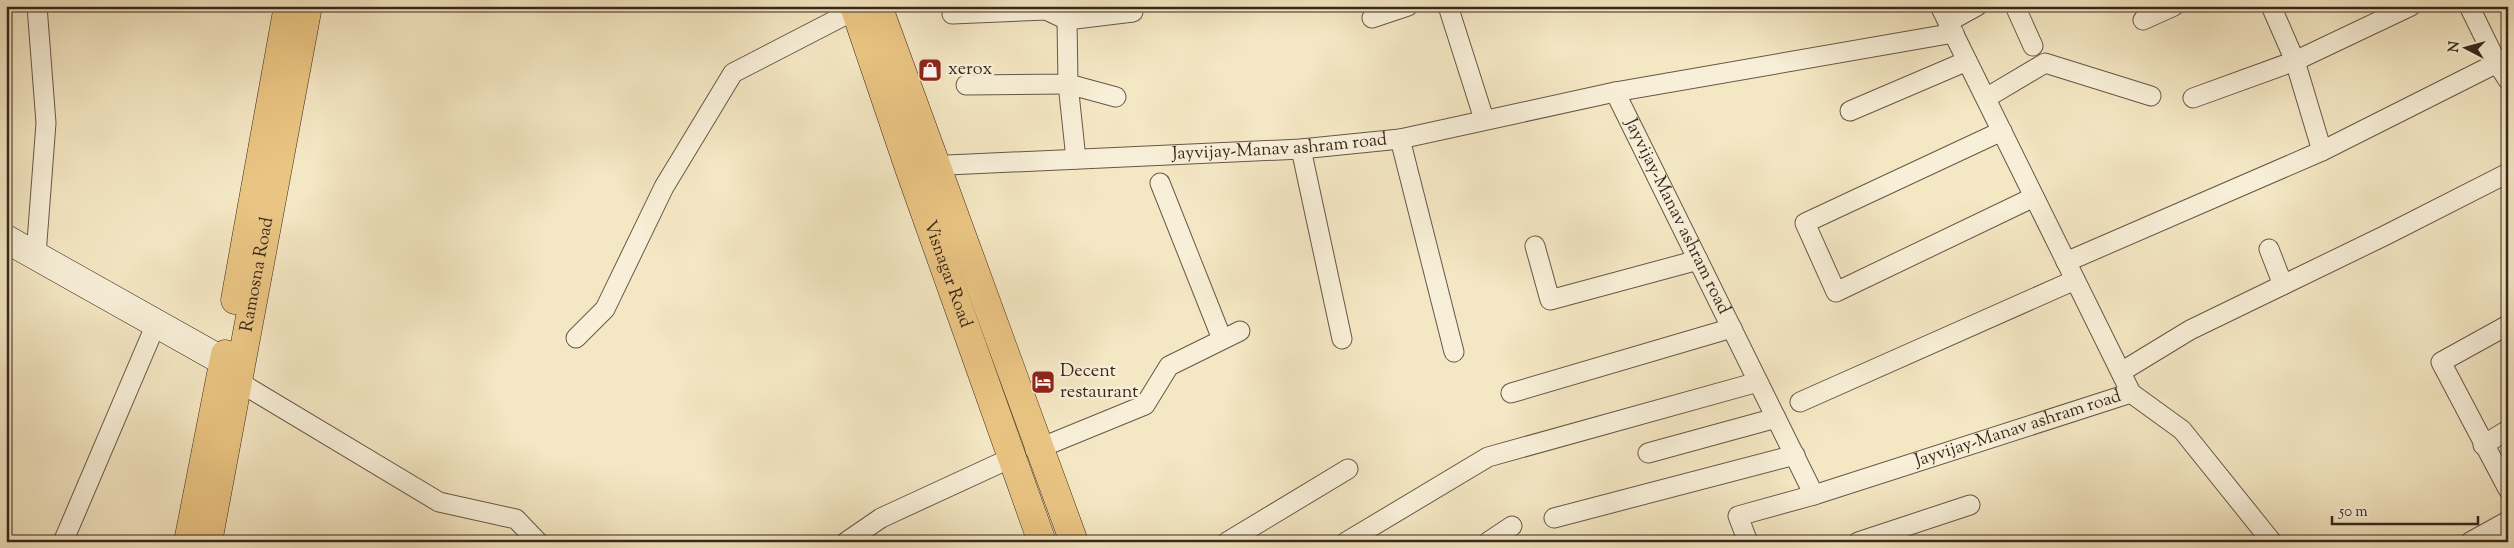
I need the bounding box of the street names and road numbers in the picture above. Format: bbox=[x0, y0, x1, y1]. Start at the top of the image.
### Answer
street label: Jayvijay-Manav ashram road bbox=[1617, 113, 1736, 319]
street label: Jayvijay-Manav ashram road bbox=[1170, 127, 1388, 168]
street label: Ramosna Road bbox=[234, 215, 281, 334]
street label: Visnagar Road bbox=[916, 217, 978, 332]
street label: Jayvijay-Manav ashram road bbox=[1911, 384, 2125, 475]

